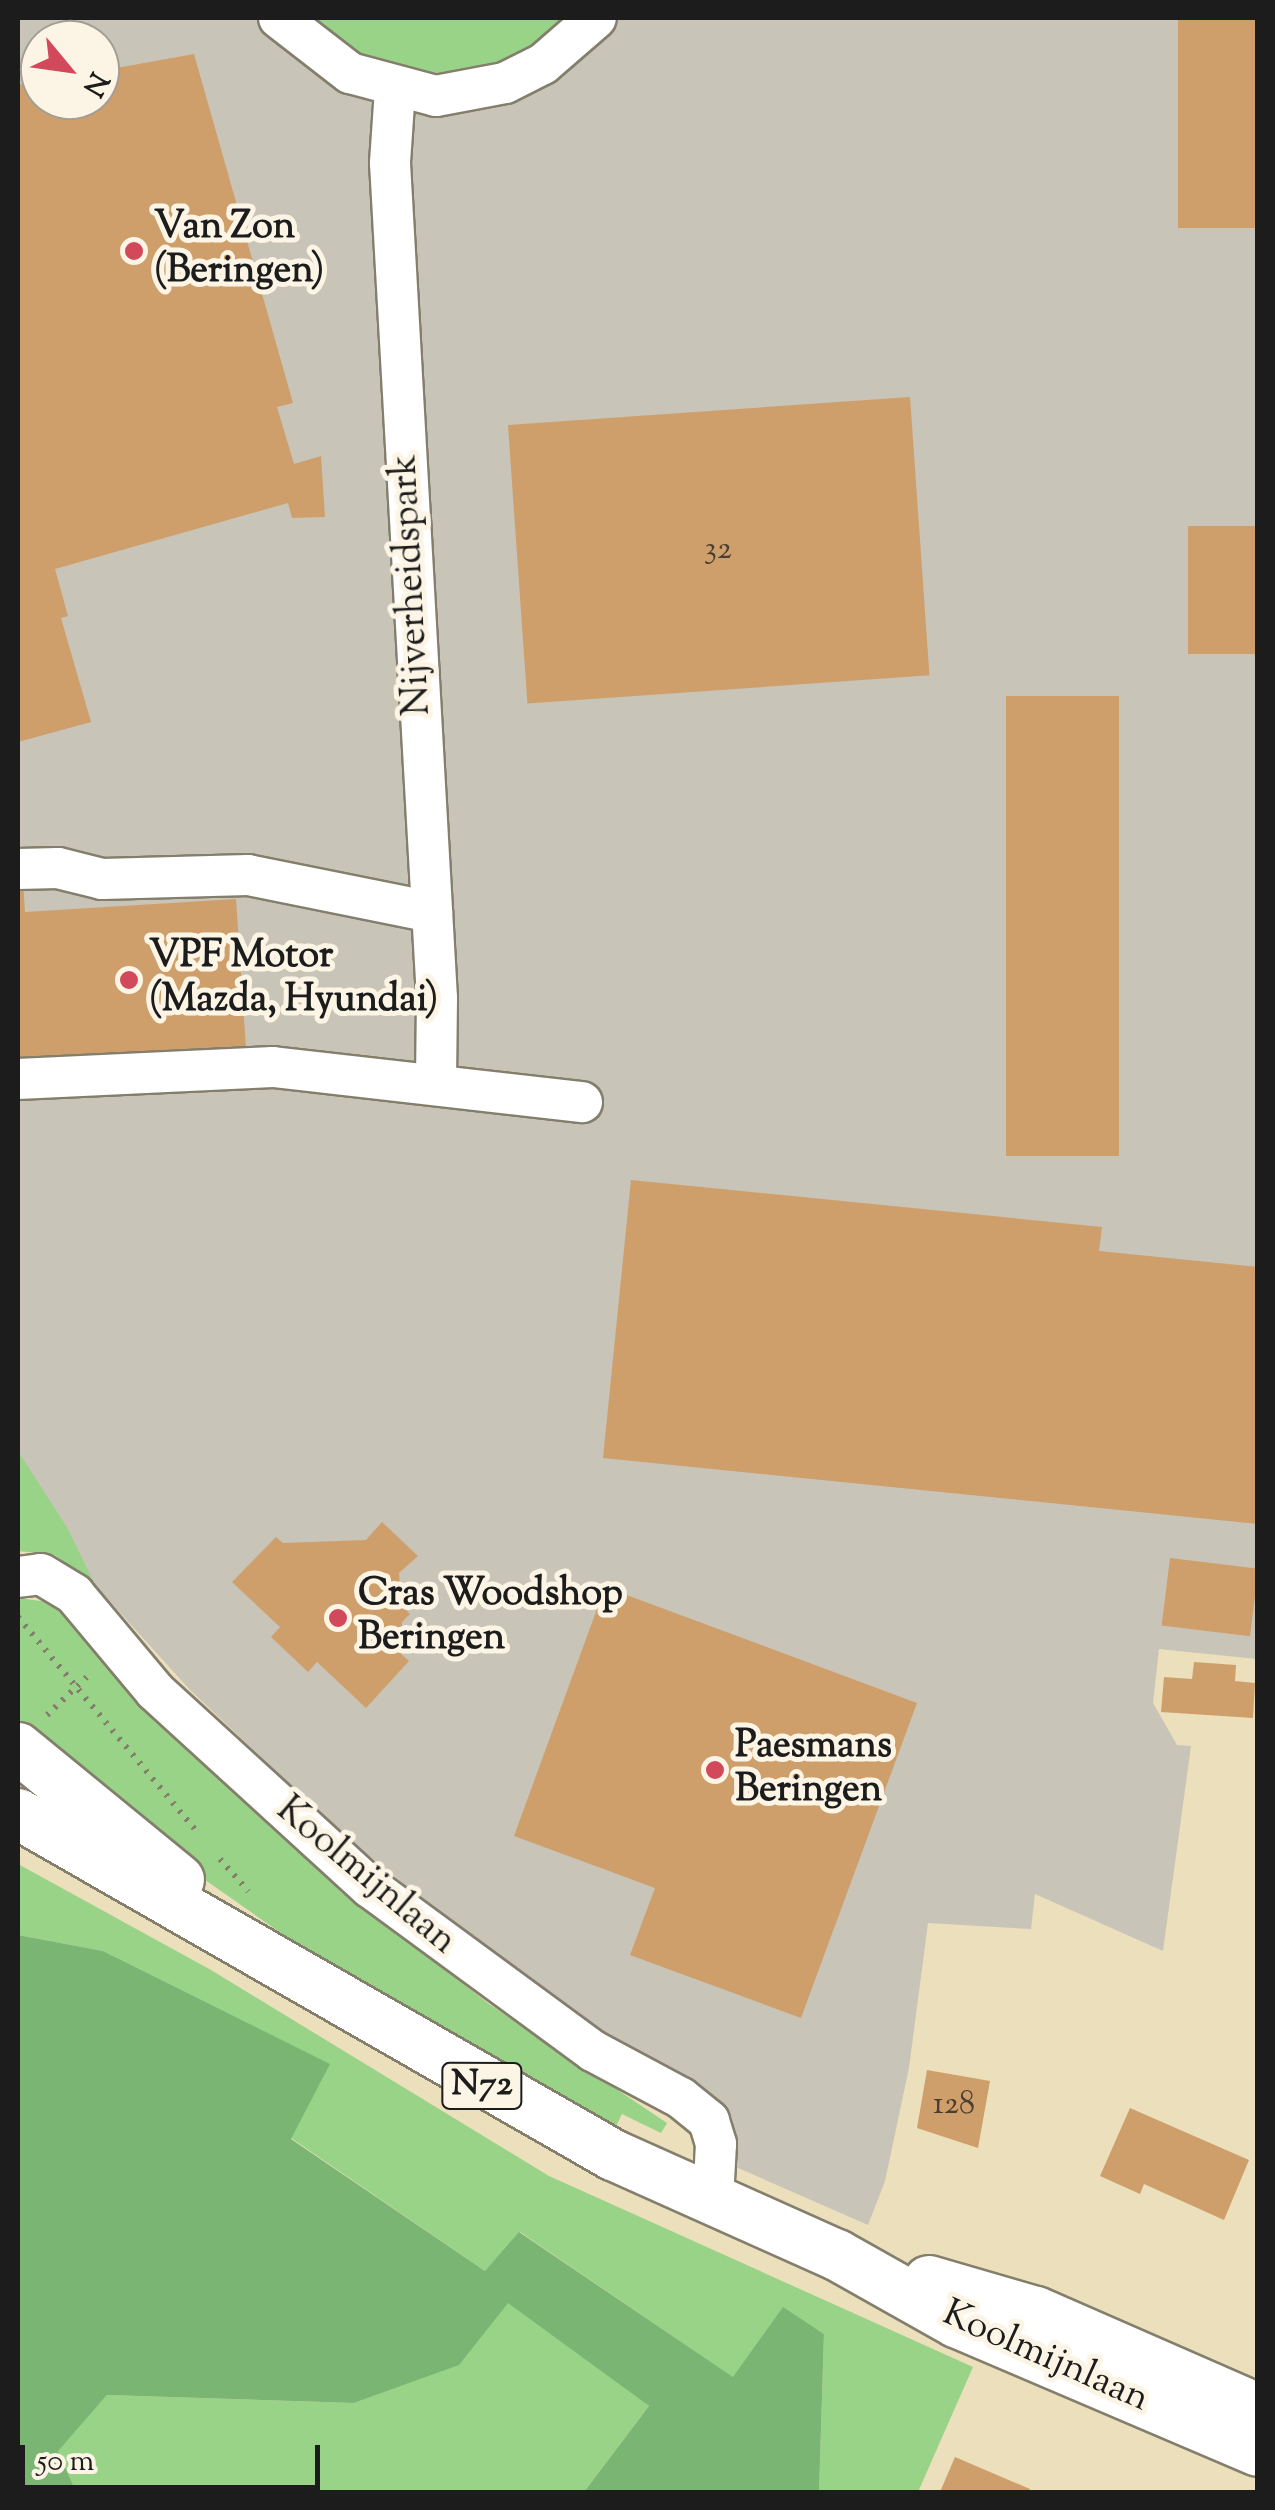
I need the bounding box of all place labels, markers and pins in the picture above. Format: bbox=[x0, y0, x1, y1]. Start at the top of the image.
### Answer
place label: Van Zon (Beringen) bbox=[154, 206, 324, 296]
marker: Van Zon (Beringen) bbox=[123, 240, 145, 262]
place label: VPF Motor (Mazda, Hyundai) bbox=[149, 935, 438, 1024]
marker: VPF Motor (Mazda, Hyundai) bbox=[118, 969, 140, 991]
place label: Cras Woodshop Beringen bbox=[358, 1573, 623, 1662]
marker: Cras Woodshop Beringen bbox=[327, 1607, 349, 1629]
place label: Paesmans Beringen bbox=[735, 1725, 892, 1815]
marker: Paesmans Beringen bbox=[704, 1759, 726, 1781]

